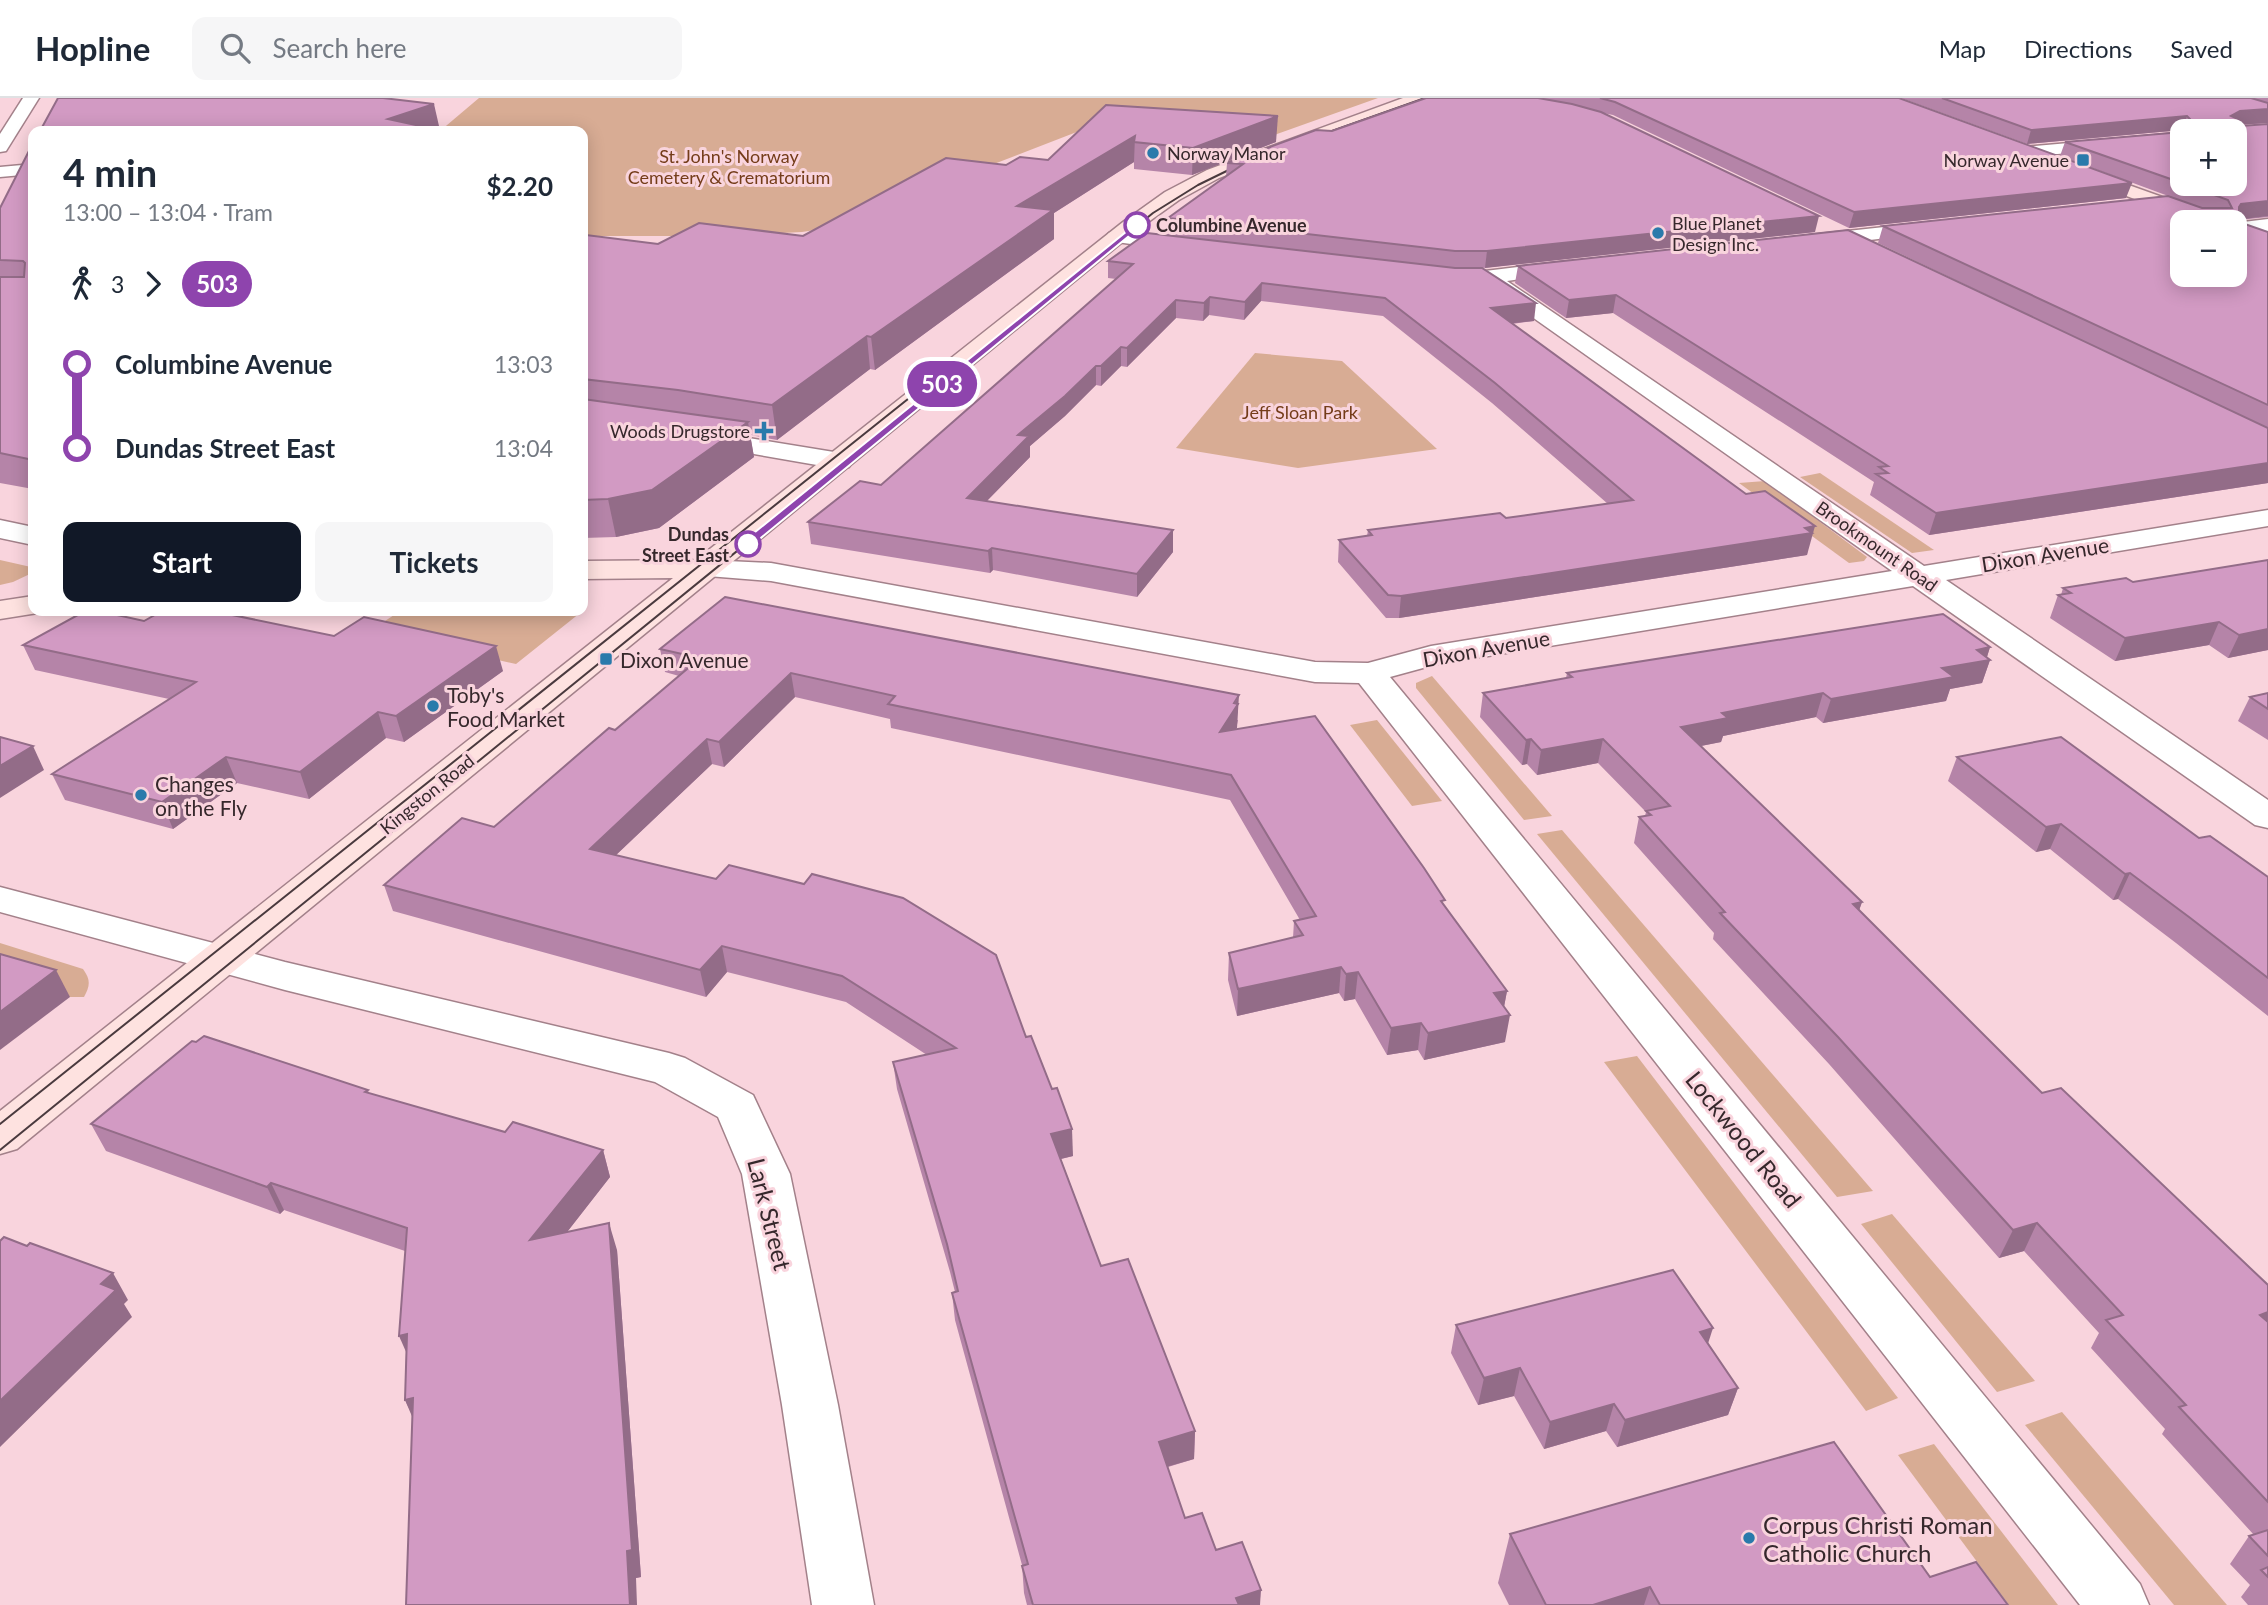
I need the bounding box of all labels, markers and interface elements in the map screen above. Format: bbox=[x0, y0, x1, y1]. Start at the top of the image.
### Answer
search box bbox=[192, 17, 682, 80]
text: Hopline bbox=[35, 28, 150, 68]
icon: search bbox=[216, 29, 254, 67]
text: Search here bbox=[272, 32, 407, 64]
text: Map bbox=[1939, 34, 1986, 63]
text: Directions bbox=[2024, 34, 2132, 63]
text: Saved bbox=[2170, 34, 2233, 63]
map controls bbox=[2170, 119, 2247, 287]
button: + bbox=[2170, 119, 2247, 196]
place label: Norway Manor bbox=[1167, 142, 1286, 164]
park label: St. John's Norway Cemetery & Crematorium bbox=[628, 145, 830, 188]
marker: Norway Manor bbox=[1145, 145, 1161, 161]
text: 4 min bbox=[63, 149, 157, 195]
place label: Norway Avenue bbox=[1944, 149, 2069, 171]
marker: Norway Avenue bbox=[2075, 152, 2091, 168]
text: $2.20 bbox=[487, 170, 553, 202]
text: 13:00 – 13:04 · Tram bbox=[63, 198, 273, 226]
button: − bbox=[2170, 210, 2247, 287]
marker: Columbine Avenue bbox=[1124, 212, 1150, 238]
place label: Blue Planet Design Inc. bbox=[1672, 212, 1762, 255]
place label: Columbine Avenue bbox=[1156, 214, 1307, 236]
marker: Blue Planet Design Inc. bbox=[1650, 225, 1666, 241]
icon: walk bbox=[63, 265, 101, 303]
icon: forward bbox=[134, 265, 172, 303]
text: 503 bbox=[196, 269, 238, 298]
text: 3 bbox=[111, 270, 124, 298]
text: Columbine Avenue bbox=[115, 348, 333, 380]
text: 13:03 bbox=[494, 350, 553, 378]
line badge: 503 bbox=[902, 361, 982, 407]
text: 503 bbox=[921, 369, 963, 398]
park label: Jeff Sloan Park bbox=[1242, 401, 1359, 423]
place label: Woods Drugstore bbox=[610, 420, 750, 442]
marker: Woods Drugstore bbox=[756, 423, 772, 439]
text: Dundas Street East bbox=[115, 432, 335, 464]
text: 13:04 bbox=[494, 434, 553, 462]
street label: Brookmount Road bbox=[1812, 496, 1942, 596]
button: Start bbox=[63, 522, 301, 602]
button: Tickets bbox=[315, 522, 553, 602]
place label: Dundas Street East bbox=[642, 523, 729, 566]
marker: Dundas Street East bbox=[735, 531, 761, 557]
street label: Dixon Avenue bbox=[1980, 532, 2110, 576]
street label: Dixon Avenue bbox=[1421, 625, 1551, 671]
place label: Dixon Avenue bbox=[620, 647, 749, 672]
marker: Dixon Avenue bbox=[598, 651, 614, 667]
place label: Toby's Food Market bbox=[447, 682, 565, 731]
marker: Toby's Food Market bbox=[425, 698, 441, 714]
street label: Kingston Road bbox=[376, 749, 478, 839]
place label: Changes on the Fly bbox=[155, 771, 247, 820]
marker: Changes on the Fly bbox=[133, 787, 149, 803]
street label: Lockwood Road bbox=[1680, 1065, 1808, 1213]
street label: Lark Street bbox=[742, 1155, 798, 1273]
place label: Corpus Christi Roman Catholic Church bbox=[1763, 1510, 1993, 1567]
marker: Corpus Christi Roman Catholic Church bbox=[1741, 1530, 1757, 1546]

